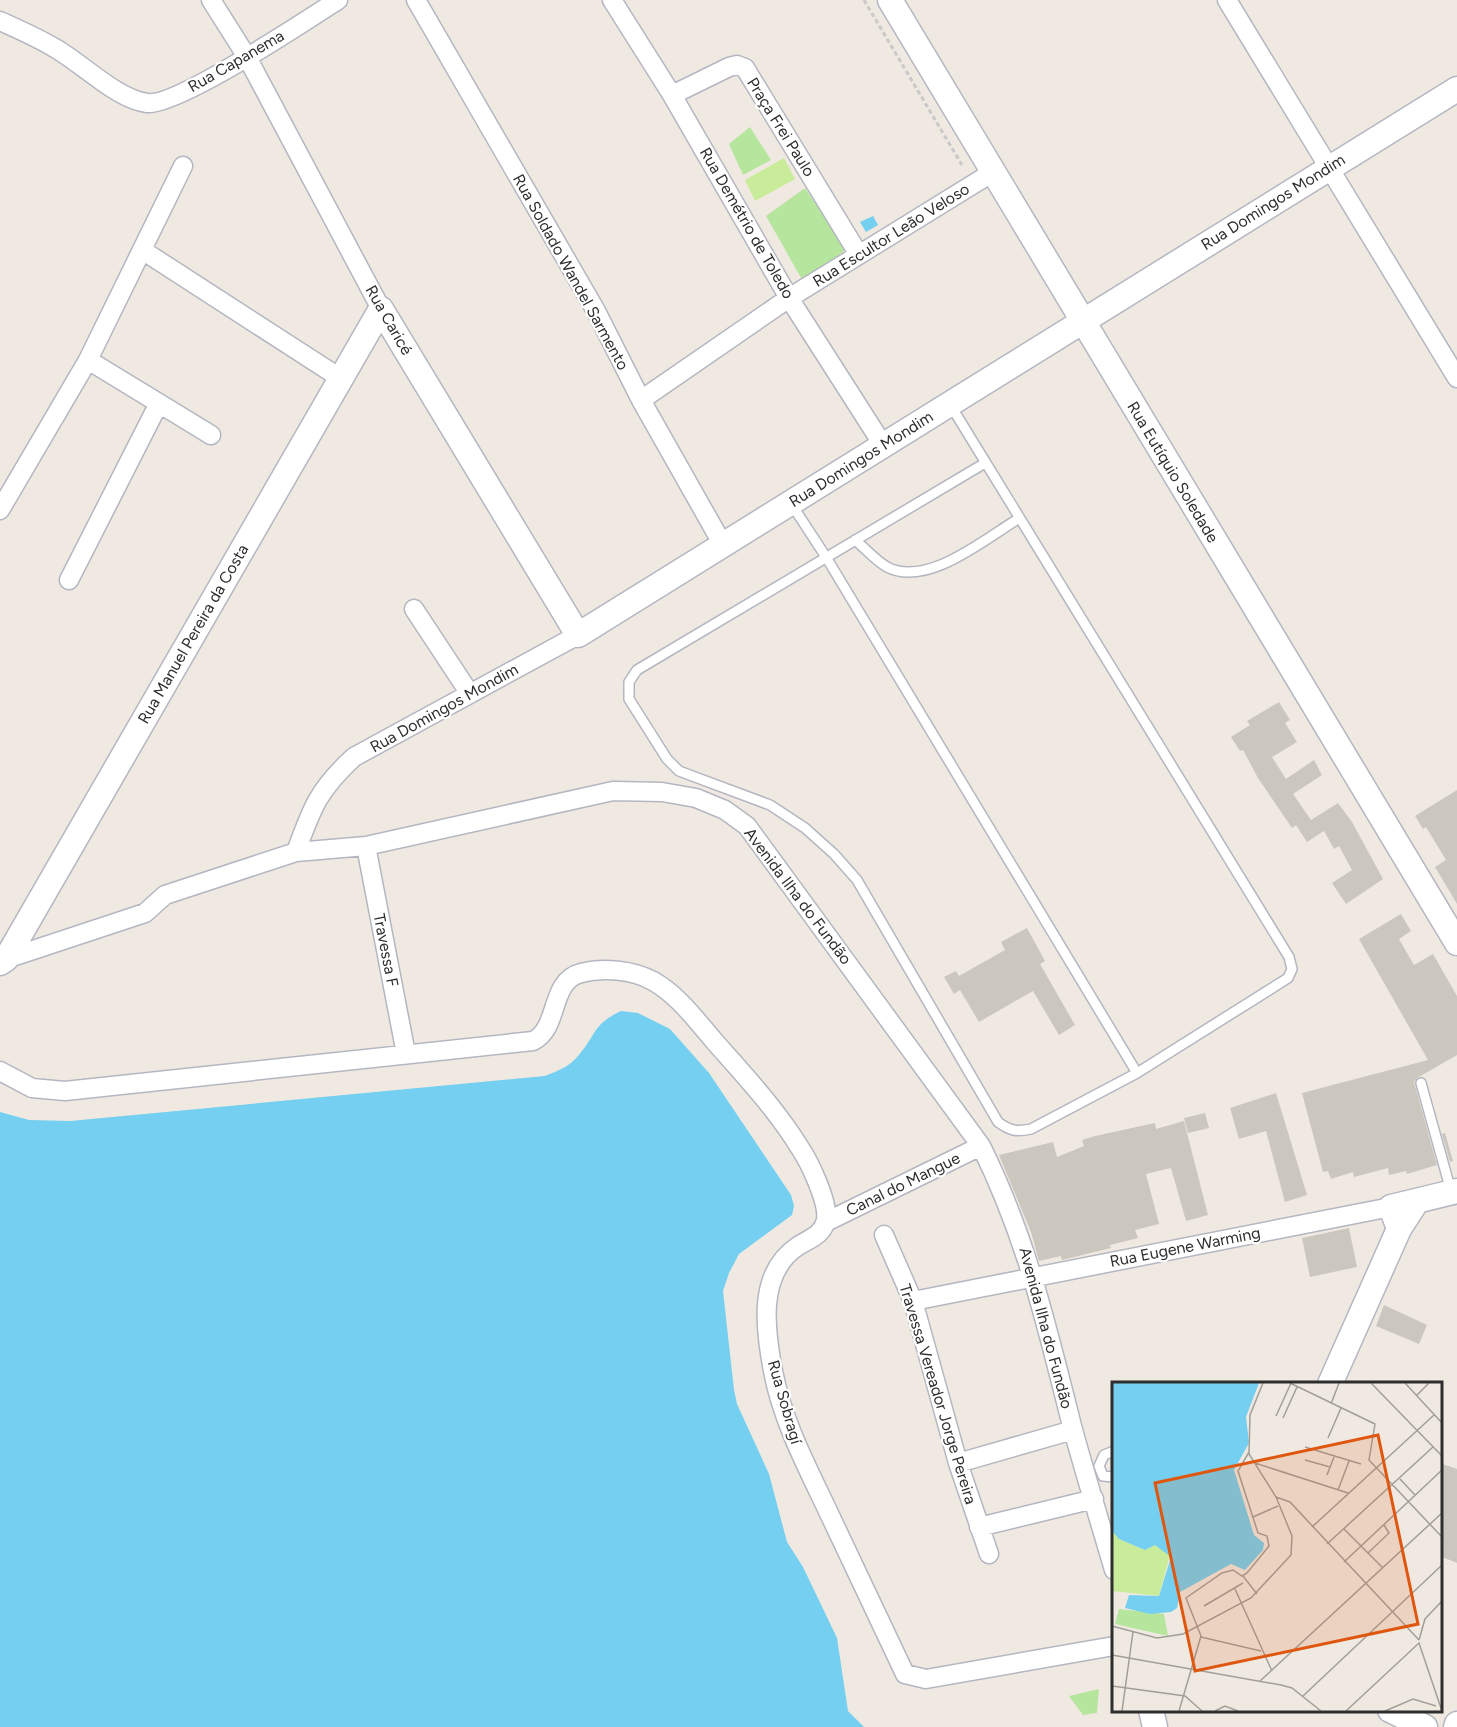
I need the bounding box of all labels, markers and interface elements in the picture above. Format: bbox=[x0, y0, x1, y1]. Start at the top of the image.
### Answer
street label: Rua Capanema bbox=[185, 26, 287, 96]
street label: Praça Frei Paulo bbox=[743, 74, 819, 180]
street label: Rua Demétrio de Toledo bbox=[696, 144, 798, 302]
street label: Rua Domingos Mondim bbox=[1198, 150, 1348, 254]
street label: Rua Soldado Wandel Sarmento bbox=[509, 171, 633, 373]
street label: Rua Escultor Leão Veloso bbox=[809, 179, 973, 291]
street label: Rua Caricé bbox=[361, 282, 417, 358]
street label: Rua Eutíquio Soledade bbox=[1123, 398, 1223, 546]
street label: Rua Domingos Mondim bbox=[786, 407, 936, 511]
street label: Rua Manuel Pereira da Costa bbox=[134, 541, 252, 727]
street label: Rua Domingos Mondim bbox=[367, 659, 521, 757]
street label: Avenida Ilha do Fundão bbox=[740, 824, 856, 968]
street label: Travessa F bbox=[370, 912, 402, 988]
street label: Canal do Mangue bbox=[843, 1148, 963, 1220]
street label: Rua Eugene Warming bbox=[1108, 1223, 1262, 1271]
street label: Avenida Ilha do Fundão bbox=[1015, 1245, 1077, 1411]
street label: Travessa Vereador Jorge Pereira bbox=[895, 1282, 981, 1506]
street label: Rua Sobragí bbox=[764, 1358, 806, 1447]
inset map bbox=[1112, 1382, 1442, 1712]

